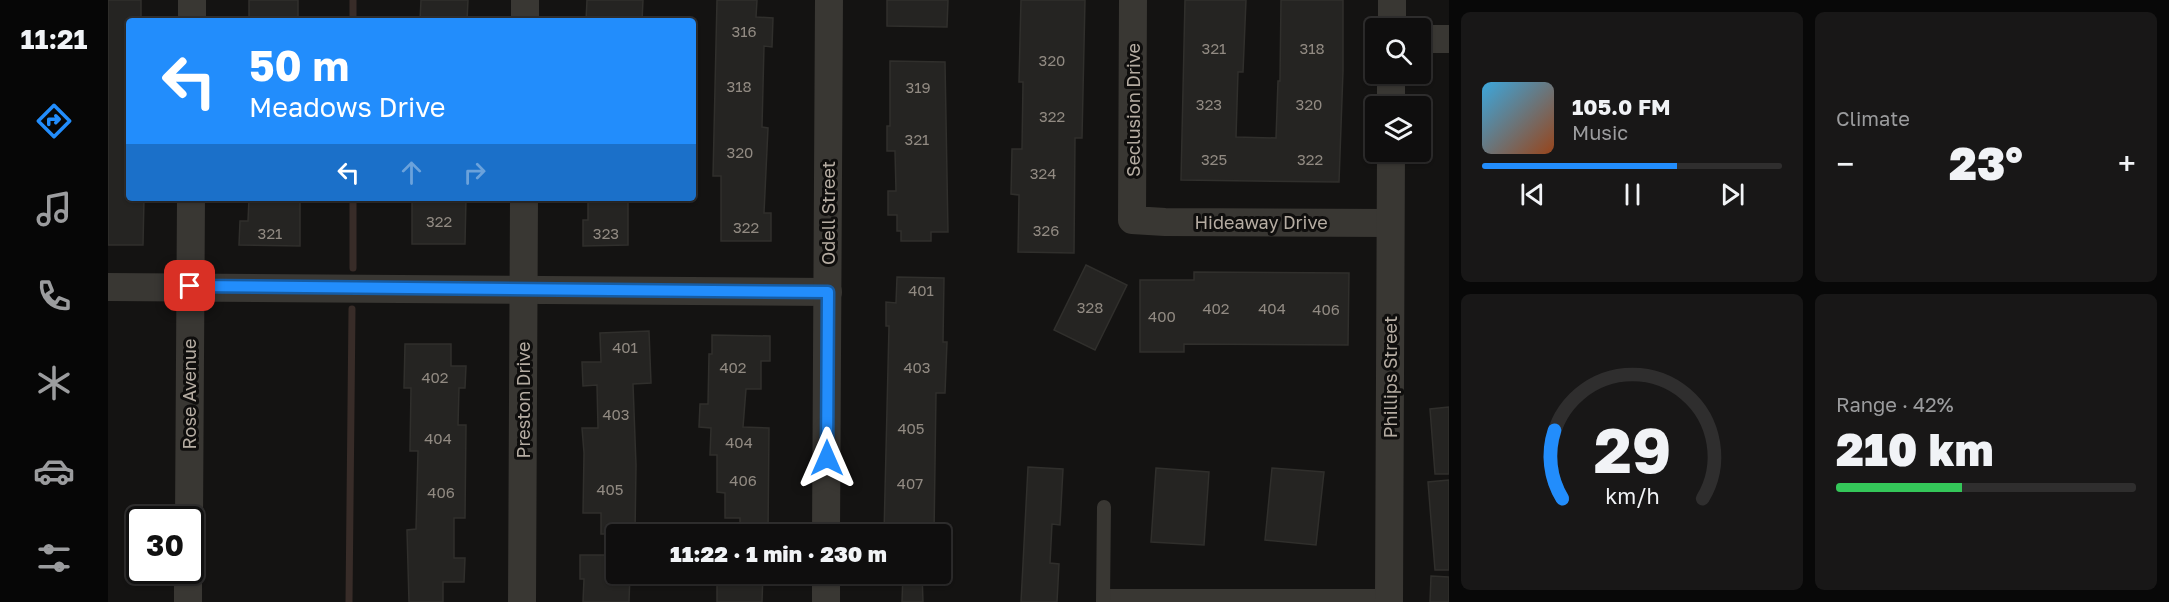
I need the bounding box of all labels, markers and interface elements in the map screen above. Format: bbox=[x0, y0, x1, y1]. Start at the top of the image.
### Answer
map controls bbox=[1365, 18, 1431, 162]
button: search bbox=[1365, 18, 1431, 84]
house number: 316 bbox=[731, 22, 757, 40]
text: 11:21 bbox=[21, 23, 87, 55]
house number: 321 bbox=[1202, 39, 1226, 57]
house number: 318 bbox=[1299, 39, 1325, 57]
text: 50 m bbox=[249, 40, 349, 90]
icon: left bbox=[150, 42, 228, 120]
street label: Seclusion Drive bbox=[1122, 43, 1144, 177]
house number: 320 bbox=[1039, 51, 1065, 69]
house number: 318 bbox=[726, 77, 752, 95]
house number: 319 bbox=[905, 78, 931, 96]
text: Meadows Drive bbox=[249, 91, 446, 123]
text: 105.0 FM bbox=[1572, 93, 1671, 120]
house number: 323 bbox=[1196, 95, 1222, 113]
house number: 320 bbox=[1296, 95, 1322, 113]
button: layers bbox=[1365, 96, 1431, 162]
icon: directions bbox=[33, 100, 75, 142]
text: Climate bbox=[1836, 106, 1910, 130]
house number: 322 bbox=[1039, 107, 1065, 125]
text: Music bbox=[1572, 120, 1628, 144]
house number: 321 bbox=[905, 130, 929, 148]
text: 23° bbox=[1949, 136, 2023, 190]
house number: 320 bbox=[727, 143, 753, 161]
text: − bbox=[1836, 144, 1854, 183]
text: + bbox=[2118, 144, 2136, 183]
house number: 325 bbox=[1201, 150, 1227, 168]
house number: 322 bbox=[1297, 150, 1323, 168]
icon: left bbox=[332, 156, 365, 189]
icon: ahead bbox=[395, 156, 428, 189]
icon: right bbox=[458, 156, 491, 189]
street label: Odell Street bbox=[817, 161, 839, 265]
house number: 324 bbox=[1030, 164, 1056, 182]
icon: previous bbox=[1516, 178, 1549, 211]
icon: pause bbox=[1616, 178, 1649, 211]
icon: next bbox=[1716, 178, 1749, 211]
icon: music bbox=[33, 188, 75, 230]
street label: Hideaway Drive bbox=[1194, 211, 1328, 233]
house number: 322 bbox=[426, 212, 452, 230]
house number: 322 bbox=[733, 218, 759, 236]
house number: 326 bbox=[1033, 221, 1059, 239]
house number: 321 bbox=[258, 224, 282, 242]
house number: 323 bbox=[593, 224, 619, 242]
pin bbox=[164, 260, 215, 311]
icon: arrive bbox=[173, 269, 206, 302]
icon: phone bbox=[33, 275, 75, 317]
house number: 401 bbox=[908, 281, 934, 299]
house number: 328 bbox=[1077, 298, 1103, 316]
house number: 402 bbox=[1202, 299, 1230, 317]
house number: 404 bbox=[1258, 299, 1286, 317]
house number: 406 bbox=[1312, 300, 1340, 318]
house number: 400 bbox=[1148, 307, 1176, 325]
street label: Phillips Street bbox=[1379, 316, 1401, 438]
house number: 401 bbox=[612, 338, 638, 356]
street label: Rose Avenue bbox=[178, 339, 200, 449]
street label: Preston Drive bbox=[512, 342, 534, 458]
house number: 402 bbox=[719, 358, 747, 376]
house number: 403 bbox=[903, 358, 931, 376]
icon: climate bbox=[33, 362, 75, 404]
house number: 402 bbox=[421, 368, 449, 386]
text: Range · 42% bbox=[1836, 392, 1954, 416]
house number: 403 bbox=[602, 405, 630, 423]
text: 29 bbox=[1593, 412, 1671, 487]
house number: 405 bbox=[897, 419, 925, 437]
text: 210 km bbox=[1836, 422, 1994, 476]
position arrow bbox=[795, 426, 859, 490]
house number: 404 bbox=[424, 429, 452, 447]
house number: 404 bbox=[725, 433, 753, 451]
icon: car bbox=[33, 450, 75, 492]
house number: 406 bbox=[729, 471, 757, 489]
house number: 407 bbox=[897, 474, 923, 492]
house number: 405 bbox=[596, 480, 624, 498]
house number: 406 bbox=[427, 483, 455, 501]
text: km/h bbox=[1605, 483, 1659, 509]
speed limit sign: 30 bbox=[126, 506, 204, 584]
icon: filters bbox=[33, 537, 75, 579]
text: 11:22 · 1 min · 230 m bbox=[670, 540, 887, 567]

